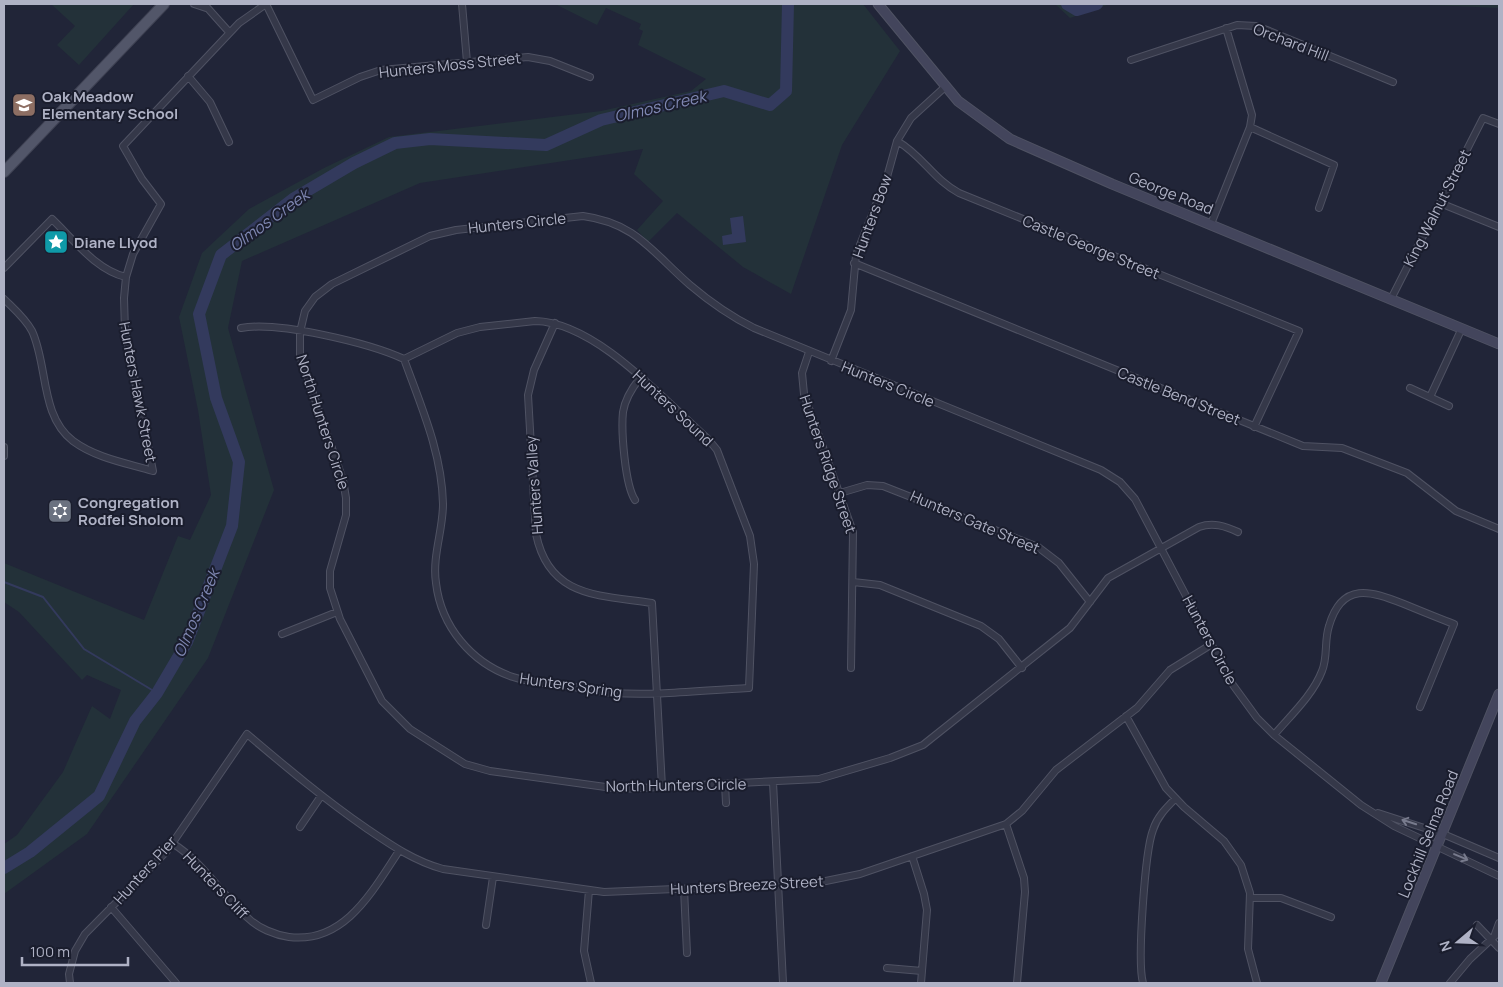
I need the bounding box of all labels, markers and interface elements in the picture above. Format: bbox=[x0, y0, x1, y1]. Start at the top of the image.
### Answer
street label: Orchard Hill bbox=[1250, 18, 1332, 66]
street label: Hunters Moss Street bbox=[378, 47, 522, 83]
water label: Olmos Creek bbox=[612, 84, 710, 127]
place label: Oak Meadow Elementary School bbox=[42, 86, 178, 124]
school or university icon: Oak Meadow Elementary School bbox=[11, 92, 37, 118]
street label: King Walnut Street bbox=[1398, 146, 1476, 270]
street label: George Road bbox=[1126, 166, 1216, 220]
street label: Hunters Bow bbox=[847, 171, 897, 261]
water label: Olmos Creek bbox=[225, 182, 315, 256]
street label: Hunters Circle bbox=[467, 207, 567, 239]
street label: Castle George Street bbox=[1019, 210, 1163, 284]
place icon: Diane Llyod bbox=[43, 229, 69, 255]
place label: Diane Llyod bbox=[74, 232, 157, 253]
street label: Hunters Hawk Street bbox=[114, 320, 162, 464]
street label: North Hunters Circle bbox=[291, 352, 355, 492]
street label: Hunters Circle bbox=[838, 356, 938, 412]
street label: Castle Bend Street bbox=[1114, 362, 1244, 430]
street label: Hunters Sound bbox=[628, 365, 718, 451]
street label: Hunters Ridge Street bbox=[794, 392, 862, 536]
street label: Hunters Valley bbox=[520, 435, 548, 535]
street label: Hunters Gate Street bbox=[907, 485, 1043, 559]
place label: Congregation Rodfei Sholom bbox=[78, 492, 184, 530]
synagogue icon: Congregation Rodfei Sholom bbox=[47, 498, 73, 524]
water label: Olmos Creek bbox=[168, 564, 225, 660]
street label: Hunters Circle bbox=[1178, 592, 1242, 689]
street label: Hunters Spring bbox=[518, 667, 624, 703]
street label: Lockhill Selma Road bbox=[1393, 767, 1463, 901]
street label: North Hunters Circle bbox=[605, 773, 747, 797]
one-way arrow bbox=[1402, 817, 1417, 826]
street label: Hunters Pier bbox=[109, 831, 182, 909]
street label: Hunters Cliff bbox=[178, 847, 254, 923]
one-way arrow bbox=[1453, 852, 1468, 862]
street label: Hunters Breeze Street bbox=[670, 870, 824, 900]
north arrow bbox=[1433, 917, 1483, 967]
scale bar bbox=[22, 934, 129, 966]
text: N bbox=[1435, 939, 1456, 954]
text: 100 m bbox=[30, 941, 70, 962]

